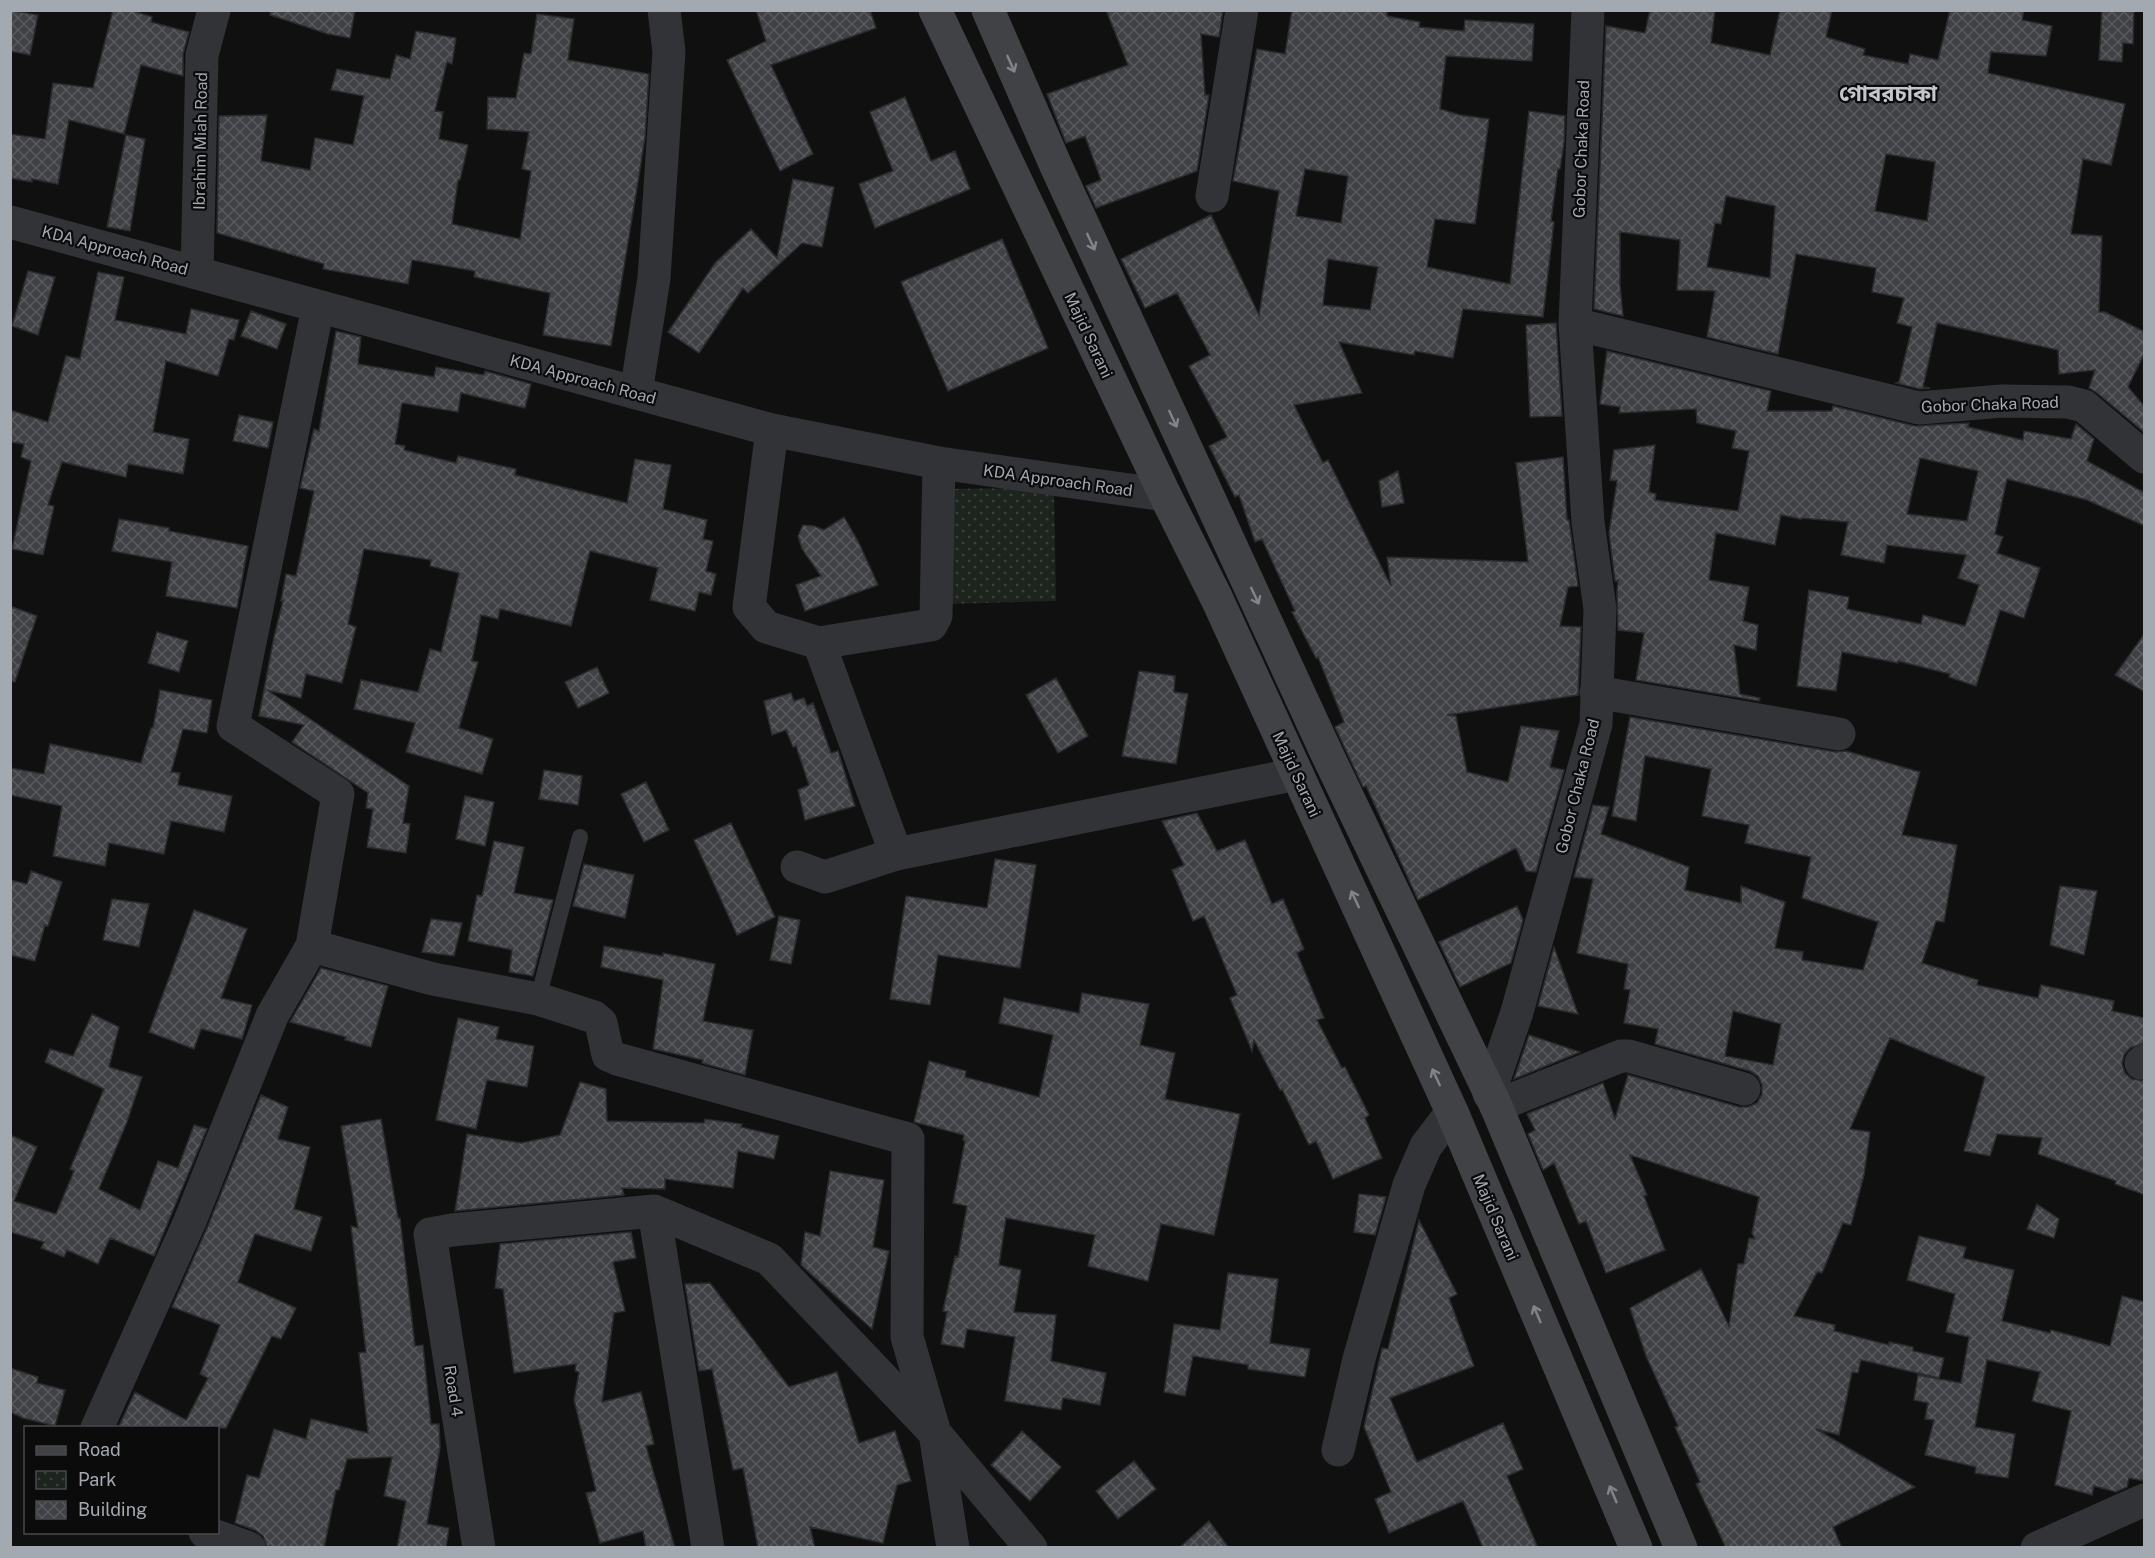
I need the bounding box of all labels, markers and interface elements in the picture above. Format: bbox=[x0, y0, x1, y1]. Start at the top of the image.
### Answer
one-way arrow bbox=[1007, 55, 1018, 73]
street label: Ibrahim Miah Road bbox=[190, 72, 211, 210]
street label: Gobor Chaka Road bbox=[1570, 80, 1593, 218]
district label: গোবরচাকা bbox=[1839, 80, 1938, 106]
street label: KDA Approach Road bbox=[40, 222, 190, 279]
one-way arrow bbox=[1086, 233, 1098, 251]
street label: Majid Sarani bbox=[1060, 289, 1117, 381]
street label: KDA Approach Road bbox=[508, 351, 658, 408]
street label: Gobor Chaka Road bbox=[1921, 393, 2059, 416]
one-way arrow bbox=[1167, 410, 1179, 428]
street label: KDA Approach Road bbox=[982, 461, 1134, 500]
one-way arrow bbox=[1249, 587, 1261, 605]
street label: Gobor Chaka Road bbox=[1552, 717, 1603, 855]
street label: Majid Sarani bbox=[1268, 728, 1325, 820]
one-way arrow bbox=[1348, 891, 1360, 909]
one-way arrow bbox=[1429, 1068, 1441, 1086]
street label: Majid Sarani bbox=[1469, 1171, 1522, 1263]
one-way arrow bbox=[1531, 1305, 1542, 1324]
street label: Road 4 bbox=[440, 1364, 467, 1418]
legend bbox=[24, 1426, 219, 1534]
text: Road bbox=[78, 1439, 121, 1460]
text: Park bbox=[78, 1469, 116, 1490]
one-way arrow bbox=[1607, 1485, 1618, 1503]
text: Building bbox=[78, 1499, 147, 1520]

